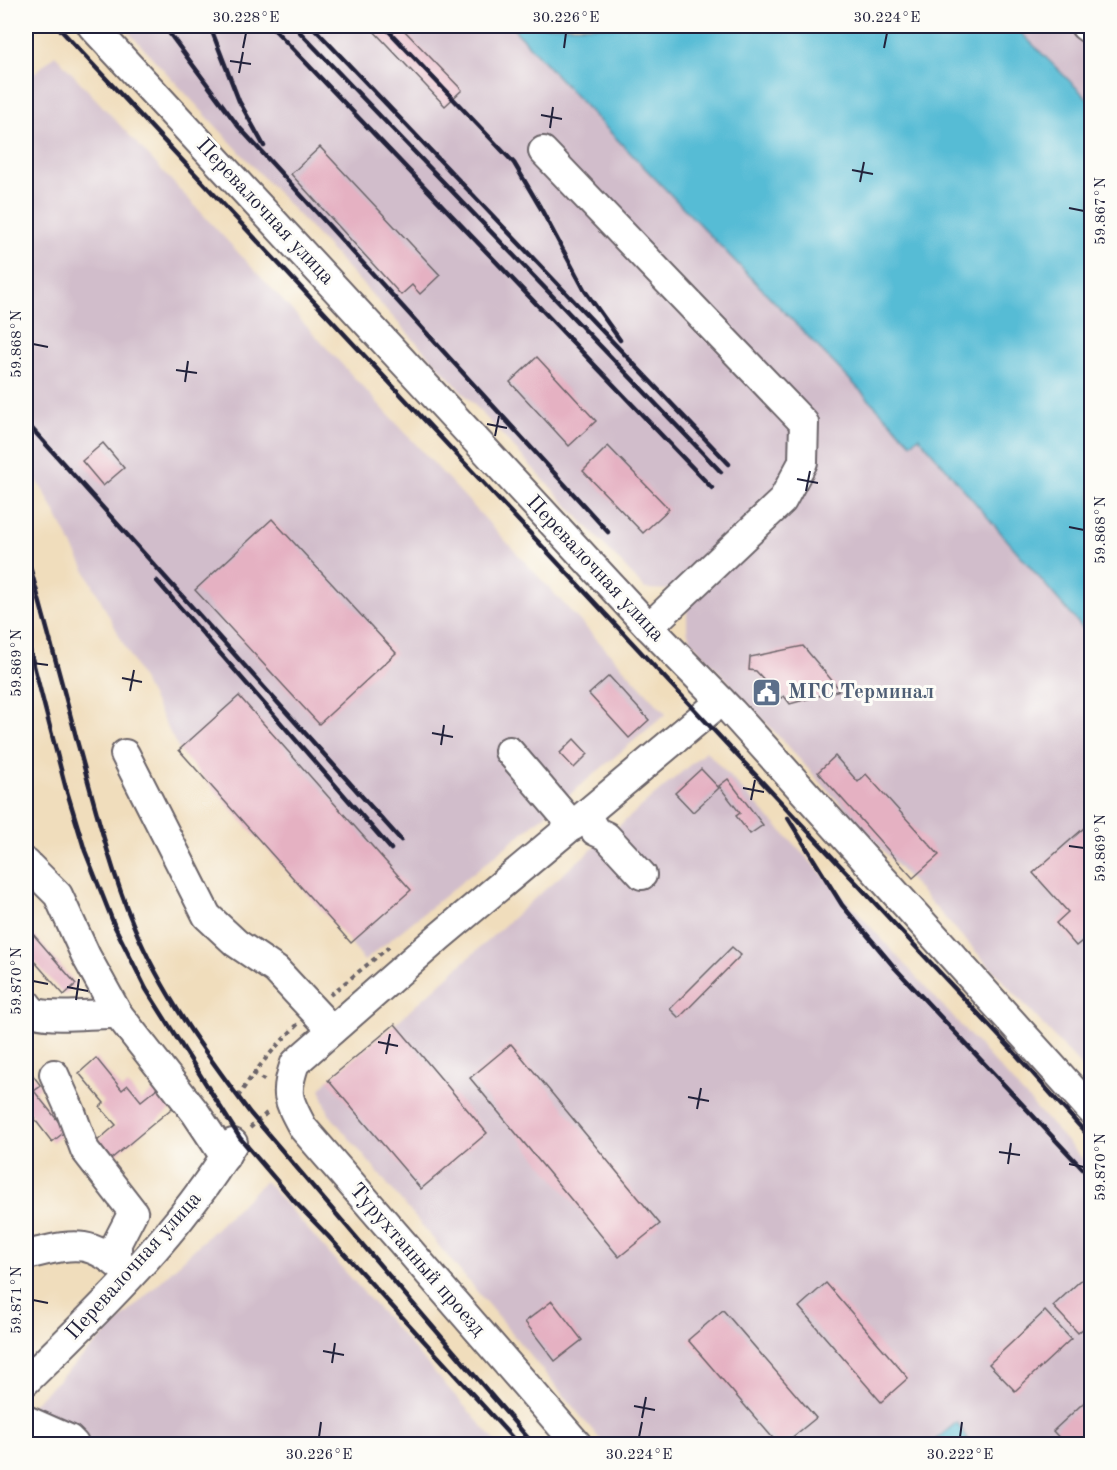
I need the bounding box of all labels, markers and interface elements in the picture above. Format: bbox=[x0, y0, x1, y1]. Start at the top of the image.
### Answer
text: 30.228°E bbox=[213, 11, 279, 26]
text: 30.226°E bbox=[533, 11, 599, 26]
text: 30.224°E bbox=[854, 11, 920, 26]
street label: Перевалочная улица bbox=[192, 135, 338, 289]
text: 59.867°N bbox=[1094, 177, 1109, 245]
text: 59.868°N bbox=[10, 310, 25, 378]
street label: Перевалочная улица bbox=[522, 492, 668, 646]
text: 59.868°N bbox=[1094, 496, 1109, 564]
text: 59.869°N bbox=[10, 629, 25, 697]
public building icon: МГС Терминал bbox=[751, 676, 783, 708]
place label: МГС Терминал bbox=[788, 682, 934, 703]
text: 59.869°N bbox=[1094, 814, 1109, 882]
text: 59.870°N bbox=[10, 947, 25, 1015]
text: 59.870°N bbox=[1094, 1133, 1109, 1201]
street label: Турухтанный проезд bbox=[345, 1180, 489, 1341]
street label: Перевалочная улица bbox=[62, 1188, 206, 1344]
text: 59.871°N bbox=[10, 1266, 25, 1334]
text: 30.226°E bbox=[286, 1448, 352, 1463]
text: 30.224°E bbox=[606, 1448, 672, 1463]
text: 30.222°E bbox=[927, 1448, 993, 1463]

